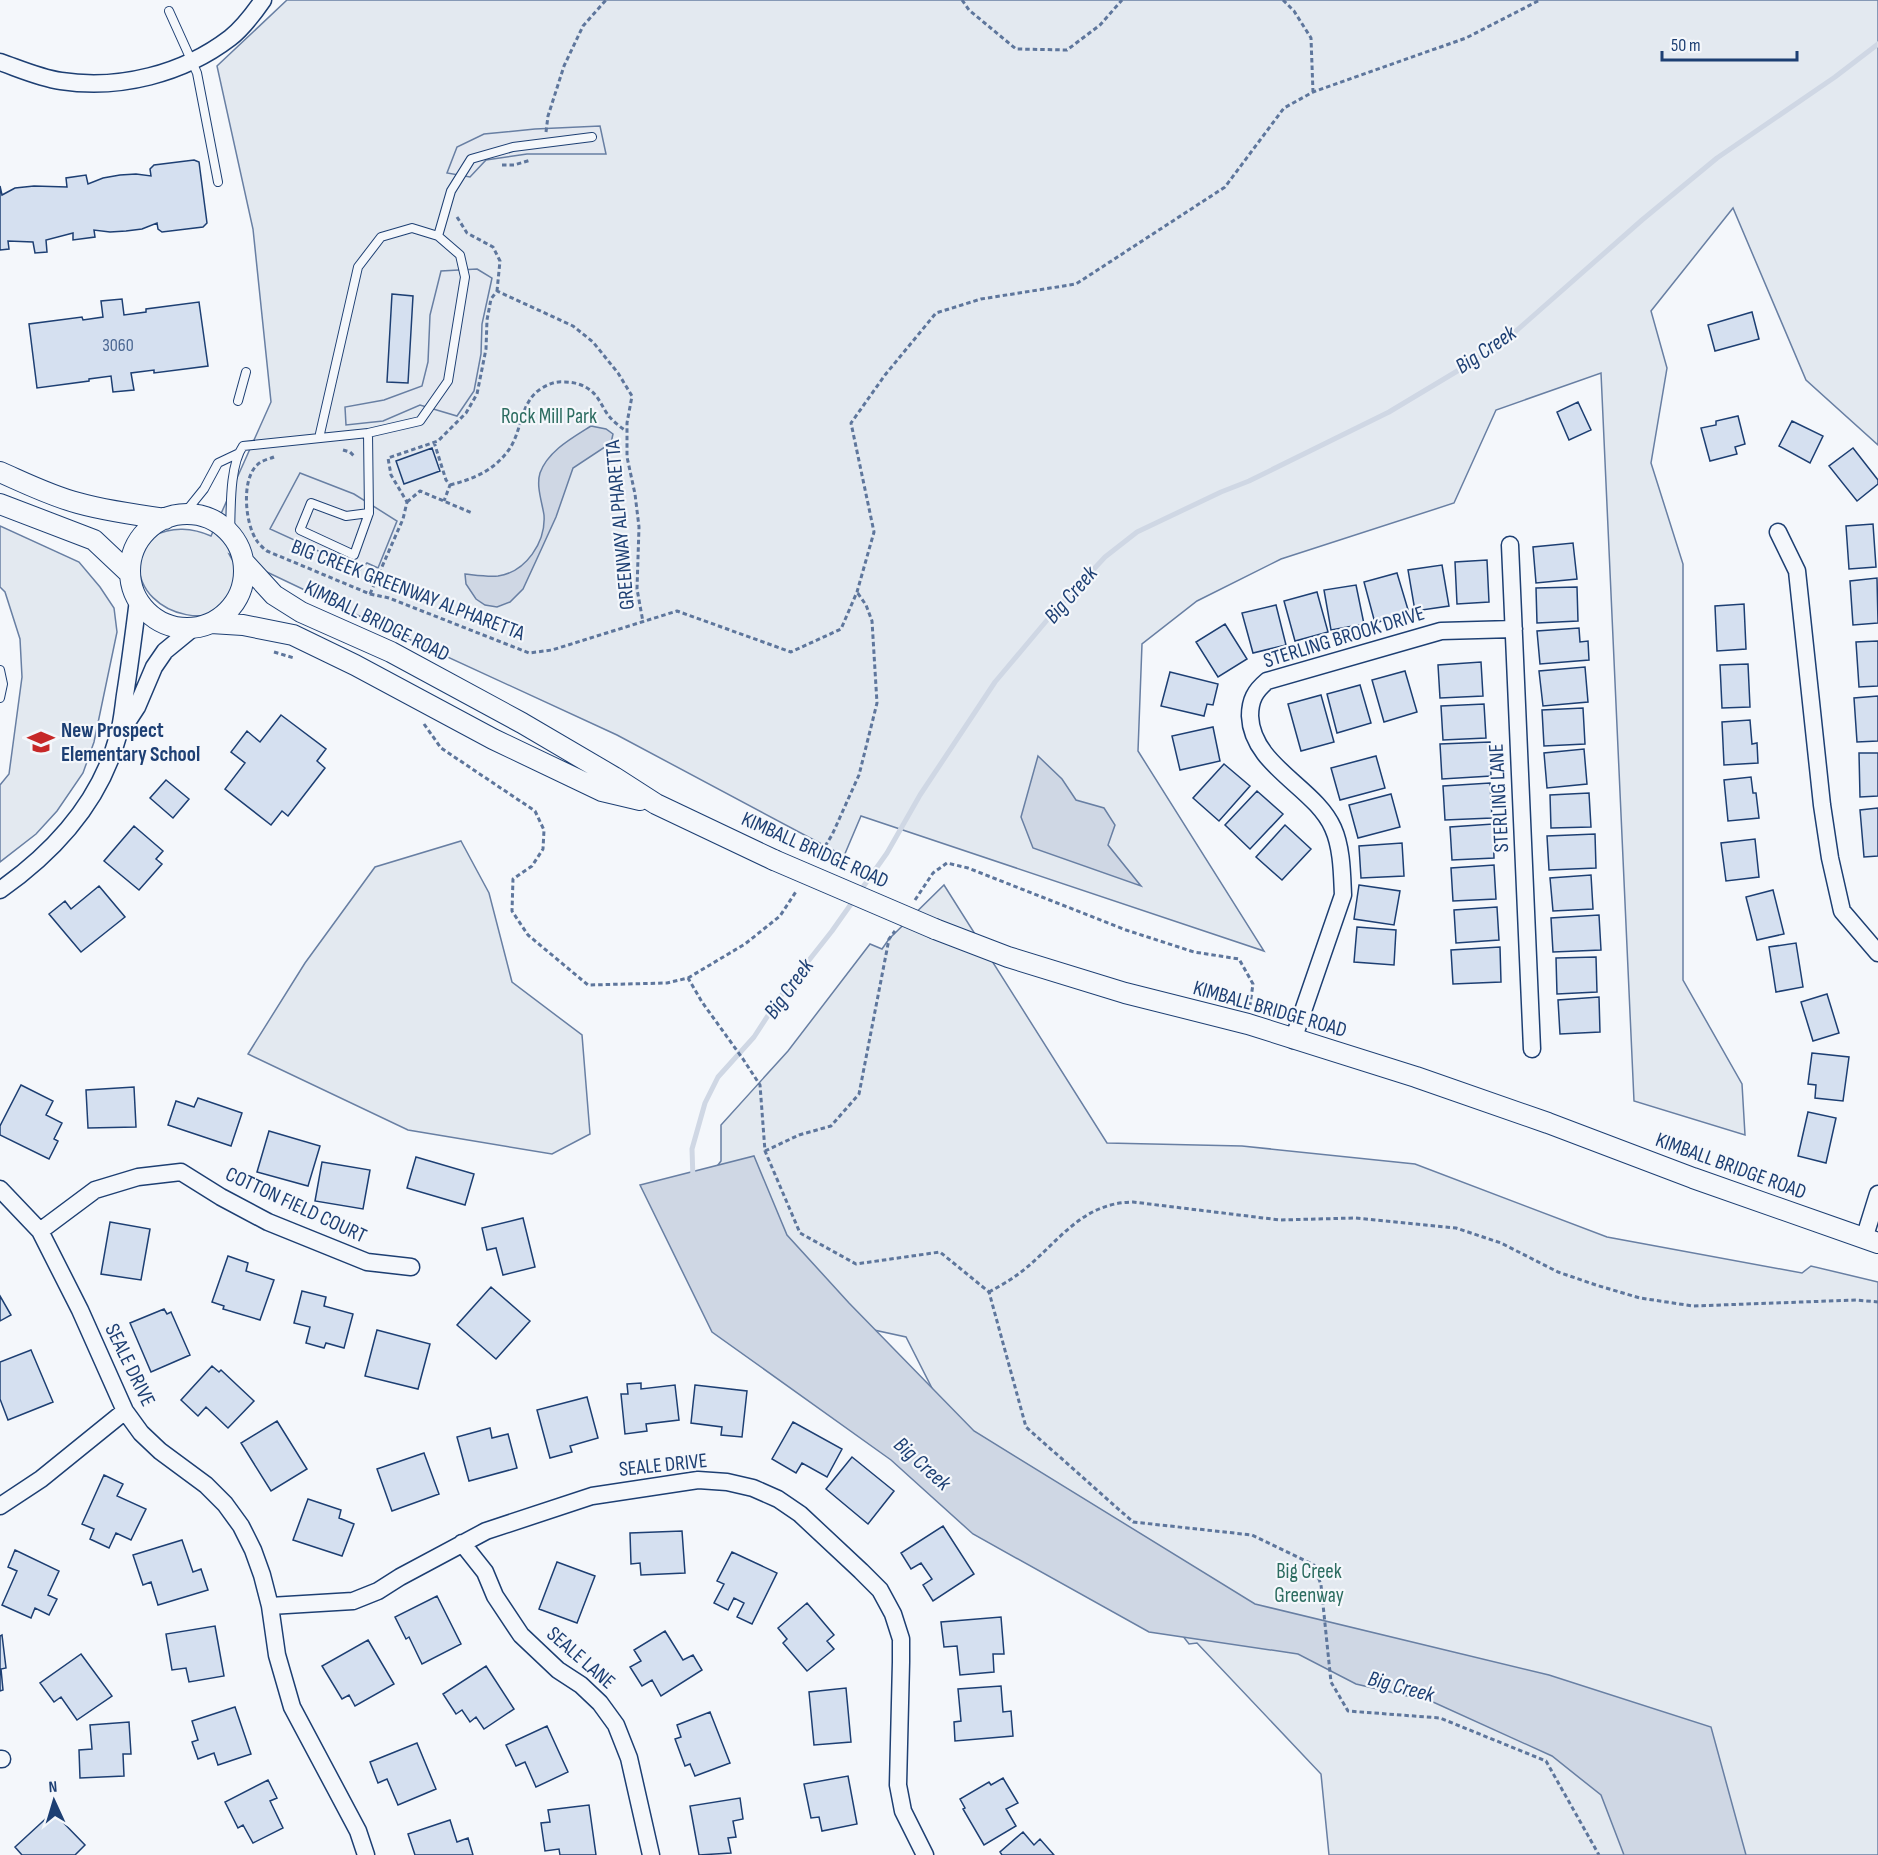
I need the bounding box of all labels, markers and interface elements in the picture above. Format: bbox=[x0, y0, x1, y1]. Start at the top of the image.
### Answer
scale bar bbox=[1662, 24, 1797, 62]
text: 50 m bbox=[1671, 35, 1701, 56]
water label: Big Creek bbox=[1450, 319, 1522, 380]
house number: 3060 bbox=[102, 335, 134, 356]
park label: Rock Mill Park bbox=[501, 404, 597, 429]
street label: GREENWAY ALPHARETTA bbox=[600, 438, 640, 611]
street label: BIG CREEK GREENWAY ALPHARETTA bbox=[288, 534, 529, 646]
water label: Big Creek bbox=[1039, 560, 1104, 629]
street label: KIMBALL BRIDGE ROAD bbox=[300, 575, 454, 667]
street label: STERLING BROOK DRIVE bbox=[1260, 601, 1428, 673]
place label: New Prospect Elementary School bbox=[61, 718, 200, 767]
school or university icon: New Prospect Elementary School bbox=[26, 727, 56, 757]
street label: STERLING LANE bbox=[1484, 743, 1514, 853]
street label: KIMBALL BRIDGE ROAD bbox=[737, 806, 893, 894]
water label: Big Creek bbox=[758, 953, 820, 1024]
street label: KIMBALL BRIDGE ROAD bbox=[1190, 975, 1350, 1043]
street label: KIMBALL BRIDGE ROAD bbox=[1652, 1127, 1810, 1205]
street label: COTTON FIELD COURT bbox=[222, 1161, 371, 1249]
street label: SEALE DRIVE bbox=[99, 1320, 161, 1410]
water label: Big Creek bbox=[888, 1431, 957, 1497]
street label: SEALE DRIVE bbox=[618, 1448, 708, 1482]
park label: Big Creek Greenway bbox=[1274, 1559, 1344, 1608]
street label: SEALE LANE bbox=[542, 1621, 620, 1695]
water label: Big Creek bbox=[1365, 1665, 1438, 1709]
north arrow bbox=[24, 1771, 84, 1831]
text: N bbox=[48, 1778, 58, 1797]

